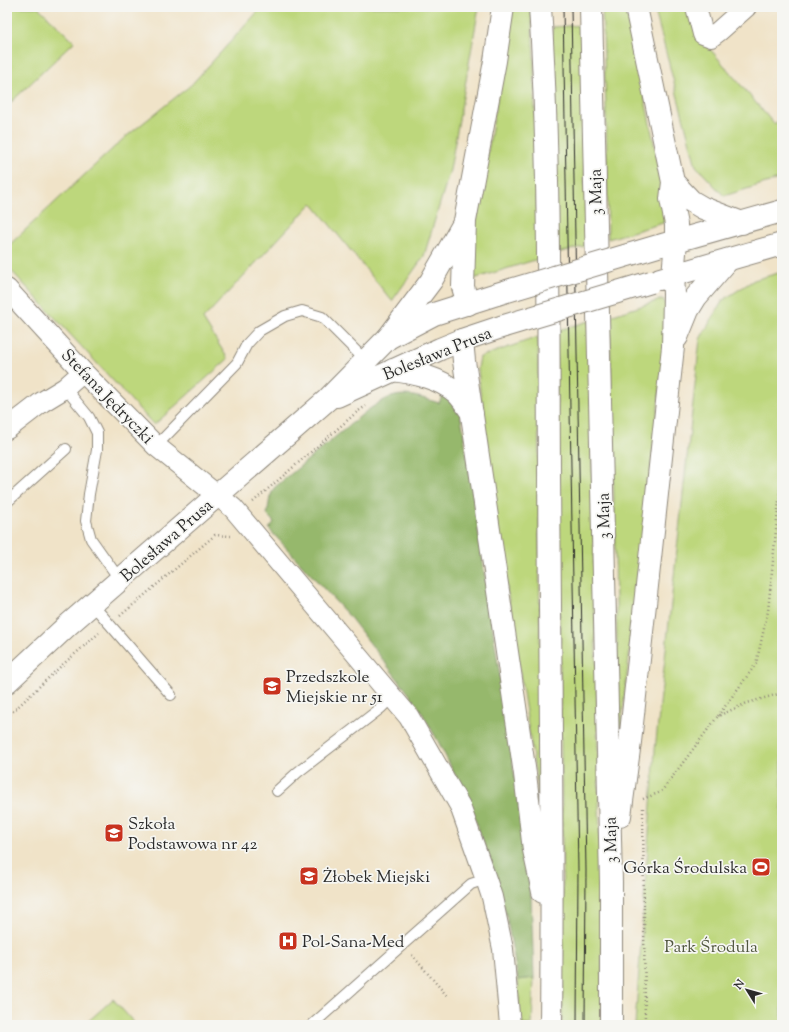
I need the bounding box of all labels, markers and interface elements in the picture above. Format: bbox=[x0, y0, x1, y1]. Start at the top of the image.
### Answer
street label: 3 Maja bbox=[585, 168, 609, 215]
street label: Bolesława Prusa bbox=[380, 322, 496, 388]
street label: Stefana Jędryczki bbox=[55, 344, 158, 450]
street label: 3 Maja bbox=[593, 492, 617, 539]
street label: Bolesława Prusa bbox=[116, 494, 219, 589]
place label: Przedszkole Miejskie nr 51 bbox=[286, 666, 383, 710]
school or university icon: Przedszkole Miejskie nr 51 bbox=[261, 675, 283, 697]
place label: Szkoła Podstawowa nr 42 bbox=[128, 813, 257, 857]
street label: 3 Maja bbox=[600, 816, 624, 863]
school or university icon: Szkoła Podstawowa nr 42 bbox=[103, 822, 125, 844]
sports icon: Górka Środulska bbox=[750, 856, 772, 878]
place label: Górka Środulska bbox=[623, 857, 747, 881]
school or university icon: Żłobek Miejski bbox=[298, 865, 320, 887]
place label: Żłobek Miejski bbox=[323, 866, 430, 890]
hospital icon: Pol-Sana-Med bbox=[277, 930, 299, 952]
place label: Pol-Sana-Med bbox=[302, 931, 405, 955]
park label: Park Środula bbox=[664, 936, 758, 960]
north arrow bbox=[727, 970, 767, 1010]
text: N bbox=[730, 976, 749, 994]

